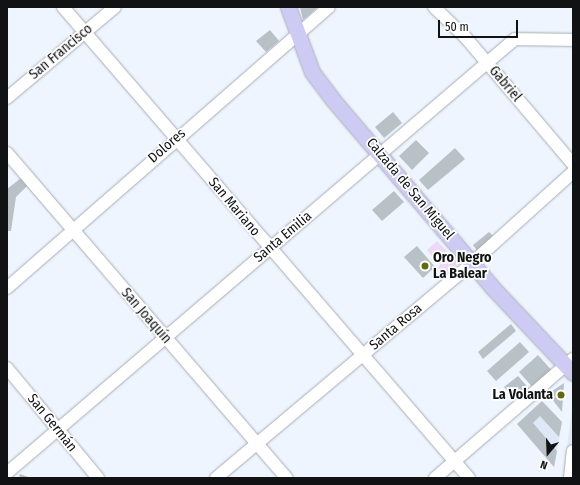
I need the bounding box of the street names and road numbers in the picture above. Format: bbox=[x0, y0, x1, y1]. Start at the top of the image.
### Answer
street label: San Francisco bbox=[26, 21, 96, 83]
street label: Gabriel bbox=[485, 63, 525, 105]
street label: Dolores bbox=[145, 125, 189, 167]
street label: Calzada de San Miguel bbox=[363, 135, 457, 243]
street label: San Mariano bbox=[205, 174, 263, 240]
street label: Santa Emilia bbox=[251, 208, 315, 266]
street label: San Joaquín bbox=[117, 285, 175, 347]
street label: Santa Rosa bbox=[366, 300, 426, 354]
street label: San Germán bbox=[24, 391, 80, 455]

